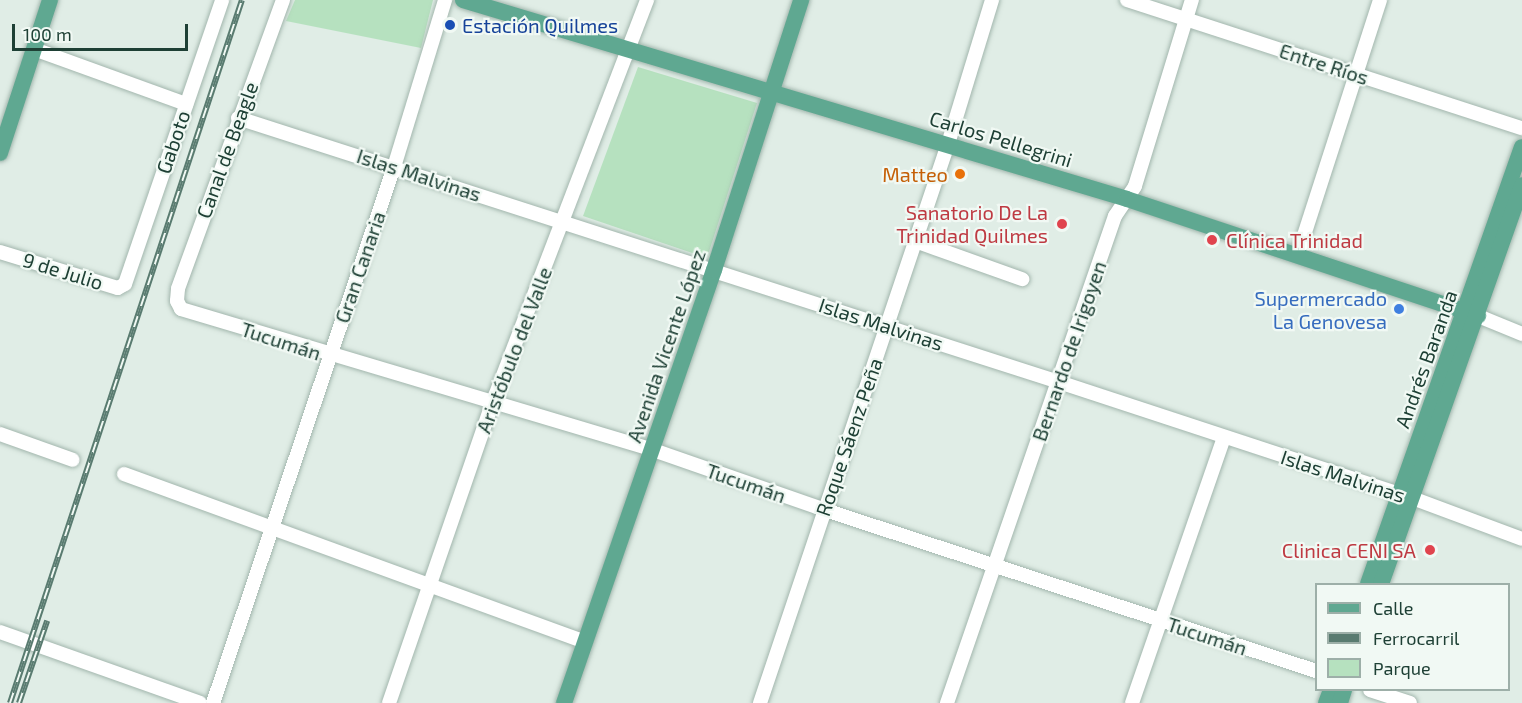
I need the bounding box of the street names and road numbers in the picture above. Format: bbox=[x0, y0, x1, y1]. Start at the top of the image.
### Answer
street label: Entre Ríos bbox=[1276, 38, 1372, 90]
street label: Canal de Beagle bbox=[191, 78, 263, 222]
street label: Carlos Pellegrini bbox=[927, 106, 1075, 172]
street label: Gaboto bbox=[151, 107, 195, 177]
street label: Islas Malvinas bbox=[354, 144, 484, 206]
street label: Gran Canaria bbox=[330, 208, 390, 326]
street label: Avenida Vicente López bbox=[622, 246, 710, 446]
street label: 9 de Julio bbox=[20, 247, 106, 295]
street label: Bernardo de Irigoyen bbox=[1027, 258, 1111, 444]
street label: Aristóbulo del Valle bbox=[471, 263, 557, 437]
street label: Andrés Baranda bbox=[1390, 287, 1462, 431]
street label: Islas Malvinas bbox=[816, 293, 946, 355]
street label: Tucumán bbox=[238, 317, 324, 365]
street label: Roque Sáenz Peña bbox=[811, 355, 887, 519]
street label: Islas Malvinas bbox=[1278, 445, 1408, 507]
street label: Tucumán bbox=[703, 458, 789, 508]
street label: Tucumán bbox=[1164, 612, 1250, 660]

